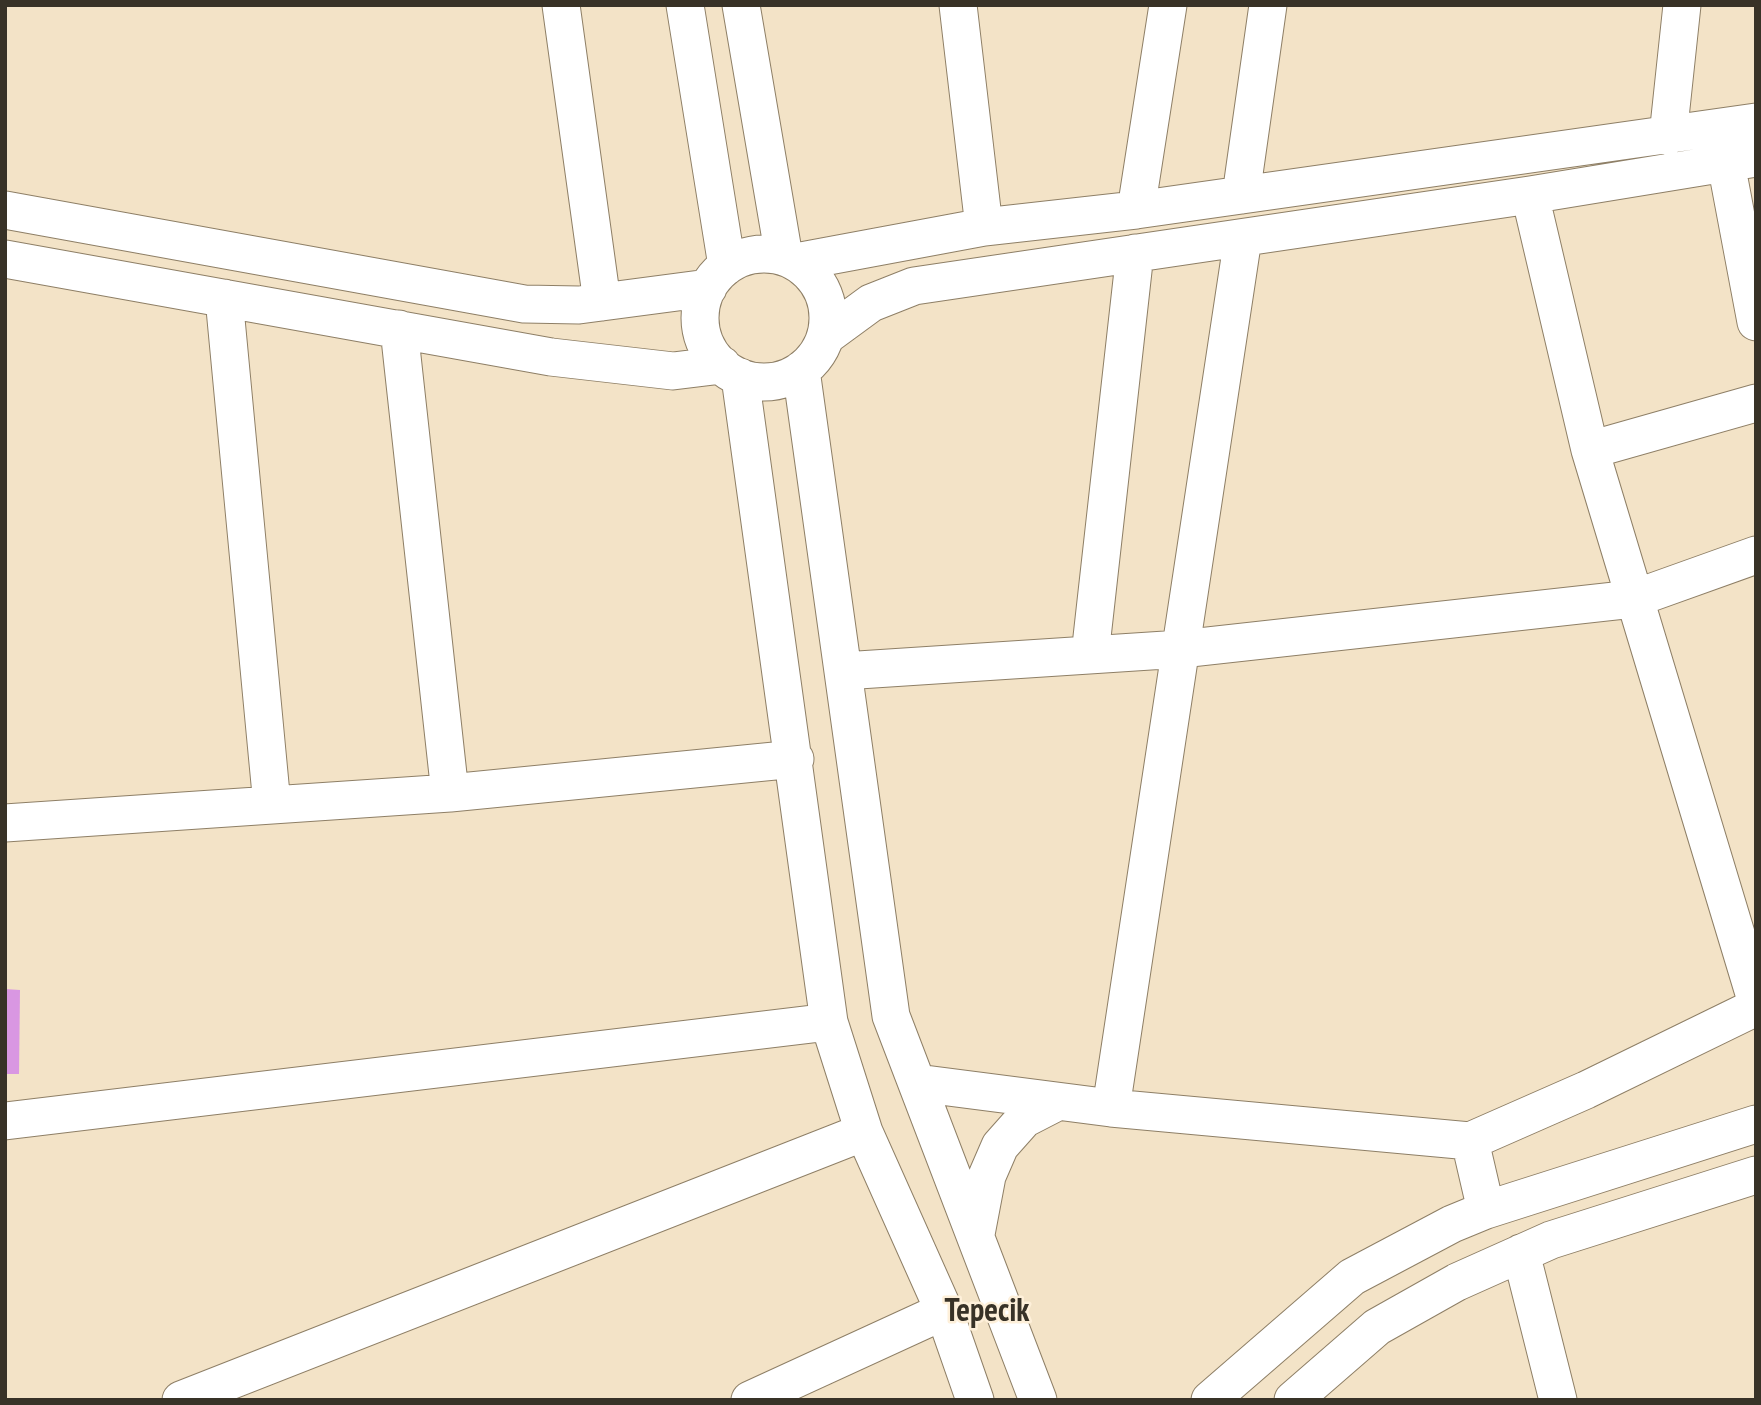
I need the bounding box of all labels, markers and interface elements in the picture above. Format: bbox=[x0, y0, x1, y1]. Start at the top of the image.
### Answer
district label: Tepecik bbox=[944, 1293, 1030, 1331]

